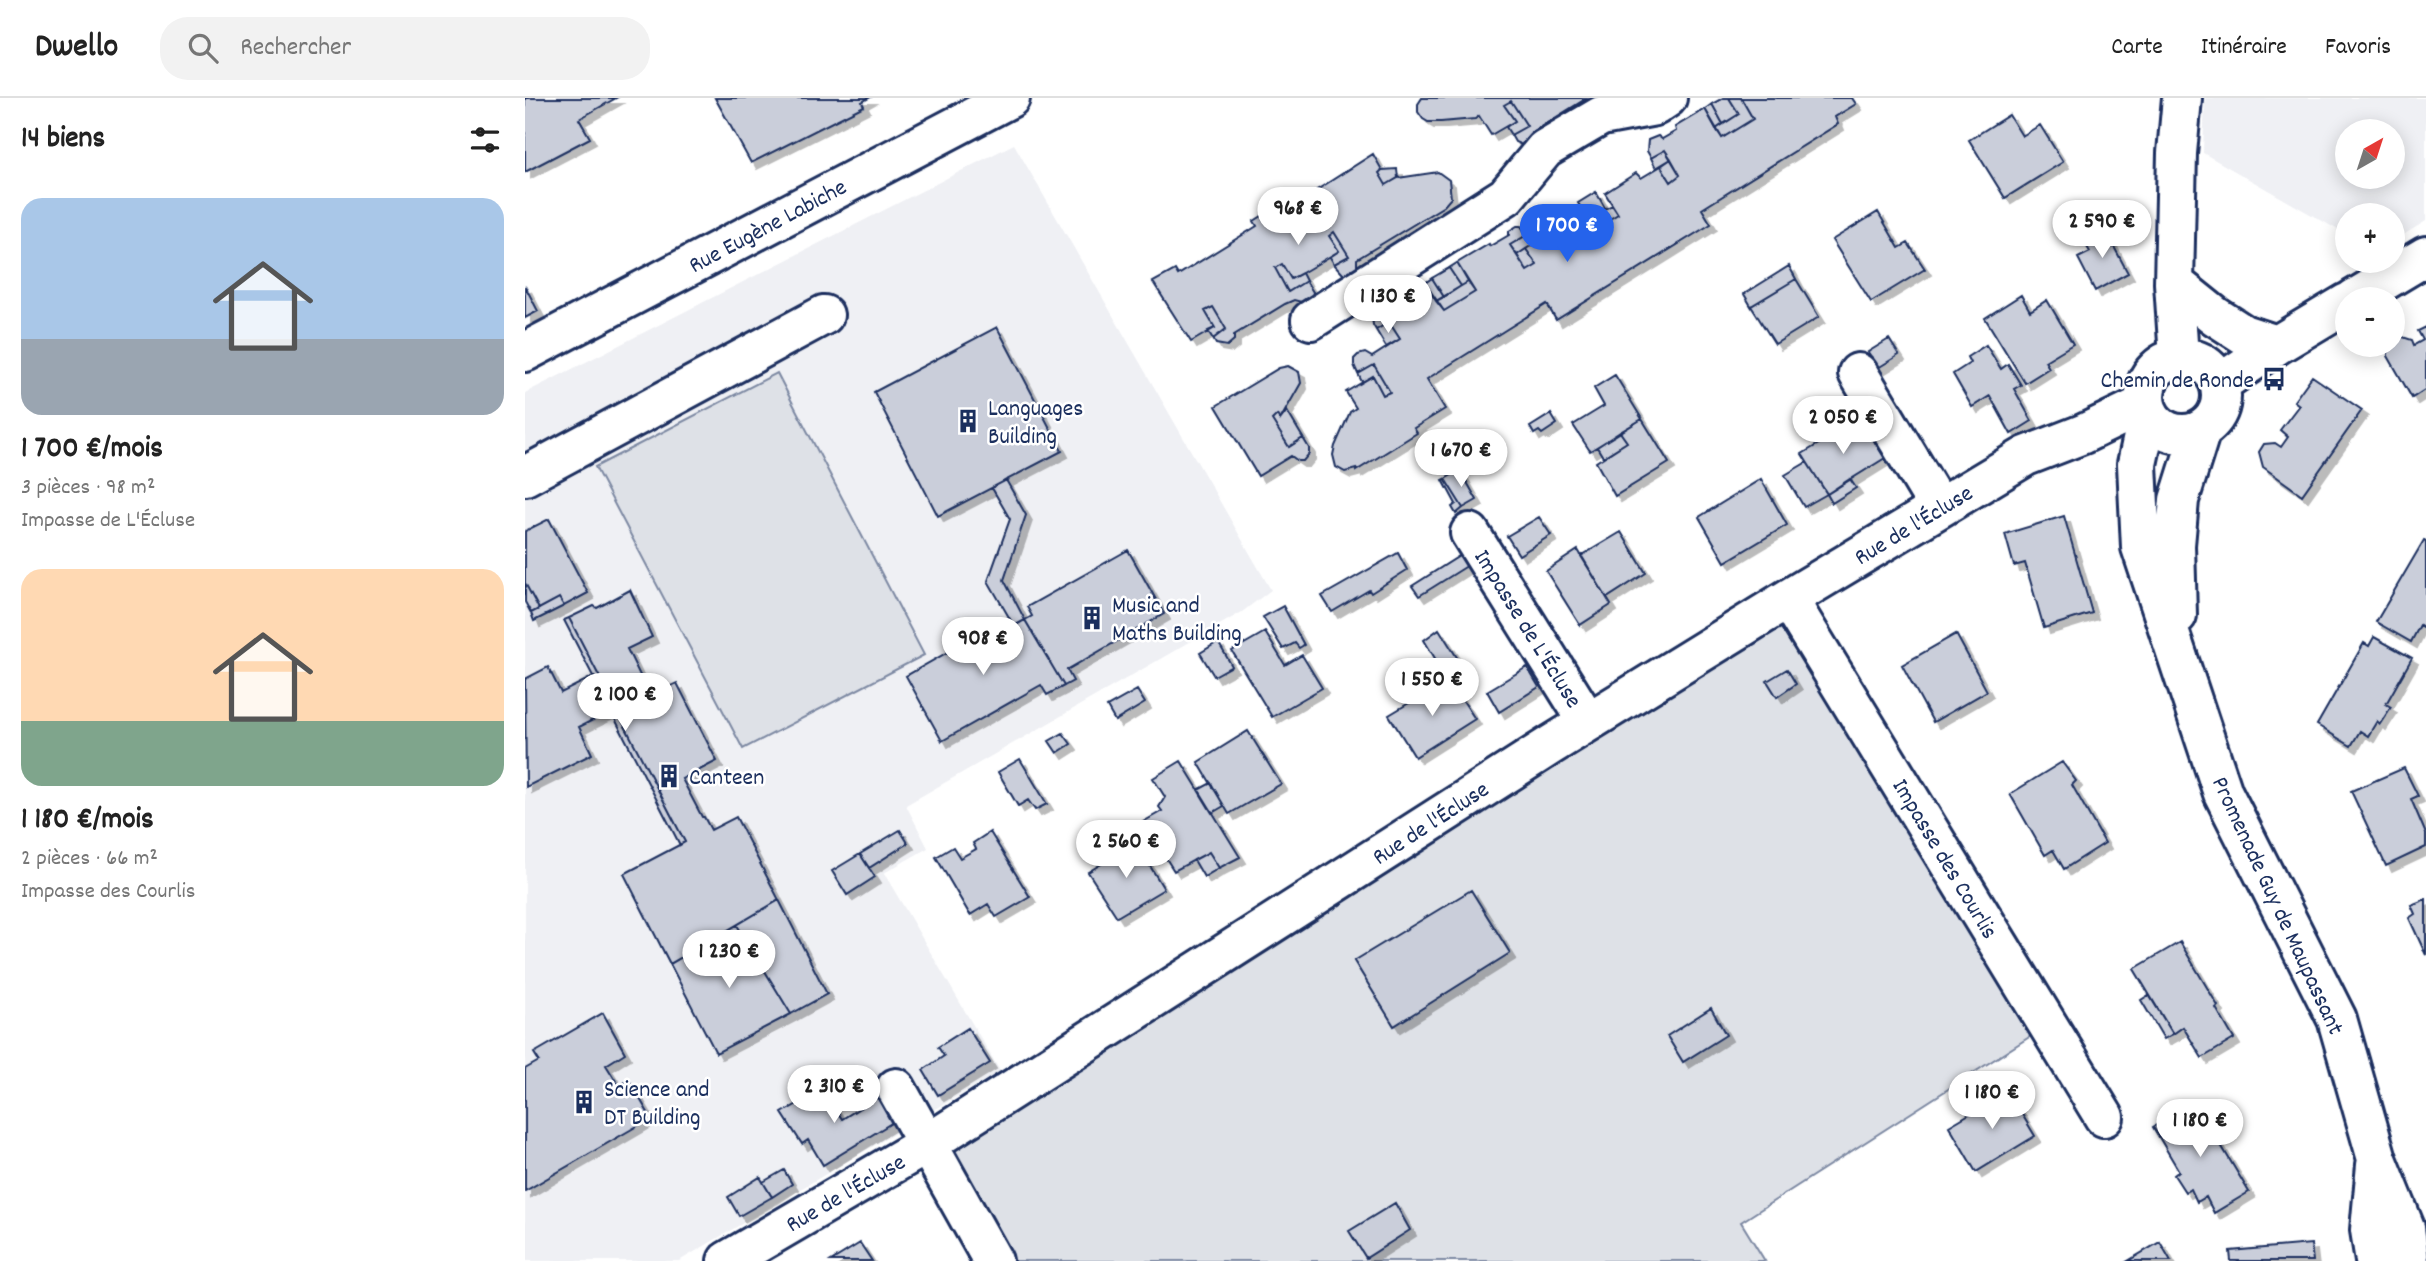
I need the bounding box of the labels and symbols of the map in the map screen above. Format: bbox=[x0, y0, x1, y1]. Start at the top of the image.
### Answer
north arrow bbox=[2335, 119, 2405, 189]
street label: Rue Eugène Labiche bbox=[683, 172, 853, 284]
pin: 968 € bbox=[1249, 188, 1347, 247]
pin: 2 590 € bbox=[2037, 200, 2167, 260]
pin: 1 700 € bbox=[1502, 204, 1632, 264]
pin: 1 130 € bbox=[1323, 275, 1453, 335]
place label: Chemin de Ronde bbox=[2101, 365, 2254, 399]
bus stop icon: Chemin de Ronde bbox=[2260, 365, 2288, 393]
place label: Languages Building bbox=[988, 393, 1083, 455]
pin: 2 050 € bbox=[1778, 396, 1908, 456]
building icon: Languages Building bbox=[954, 407, 982, 435]
pin: 1 670 € bbox=[1396, 430, 1526, 489]
street label: Rue de l'Écluse bbox=[1849, 478, 1980, 575]
street label: Impasse de L'Écluse bbox=[1464, 544, 1589, 716]
place label: Music and Maths Building bbox=[1112, 590, 1242, 652]
building icon: Music and Maths Building bbox=[1078, 604, 1106, 632]
pin: 908 € bbox=[934, 618, 1032, 677]
pin: 1 550 € bbox=[1367, 658, 1497, 718]
pin: 2 100 € bbox=[560, 674, 690, 733]
building icon: Canteen bbox=[655, 762, 683, 790]
place label: Canteen bbox=[689, 762, 764, 796]
street label: Promenade Guy de Maupassant bbox=[2201, 771, 2351, 1041]
street label: Impasse des Courlis bbox=[1882, 773, 2005, 946]
street label: Rue de l'Écluse bbox=[1367, 774, 1497, 875]
pin: 2 560 € bbox=[1061, 820, 1191, 880]
pin: 1 230 € bbox=[664, 930, 794, 990]
pin: 2 310 € bbox=[769, 1066, 899, 1125]
pin: 1 180 € bbox=[1927, 1072, 2057, 1131]
place label: Science and DT Building bbox=[604, 1074, 710, 1136]
building icon: Science and DT Building bbox=[570, 1088, 598, 1116]
pin: 1 180 € bbox=[2135, 1100, 2265, 1159]
street label: Rue de l'Écluse bbox=[780, 1147, 913, 1243]

